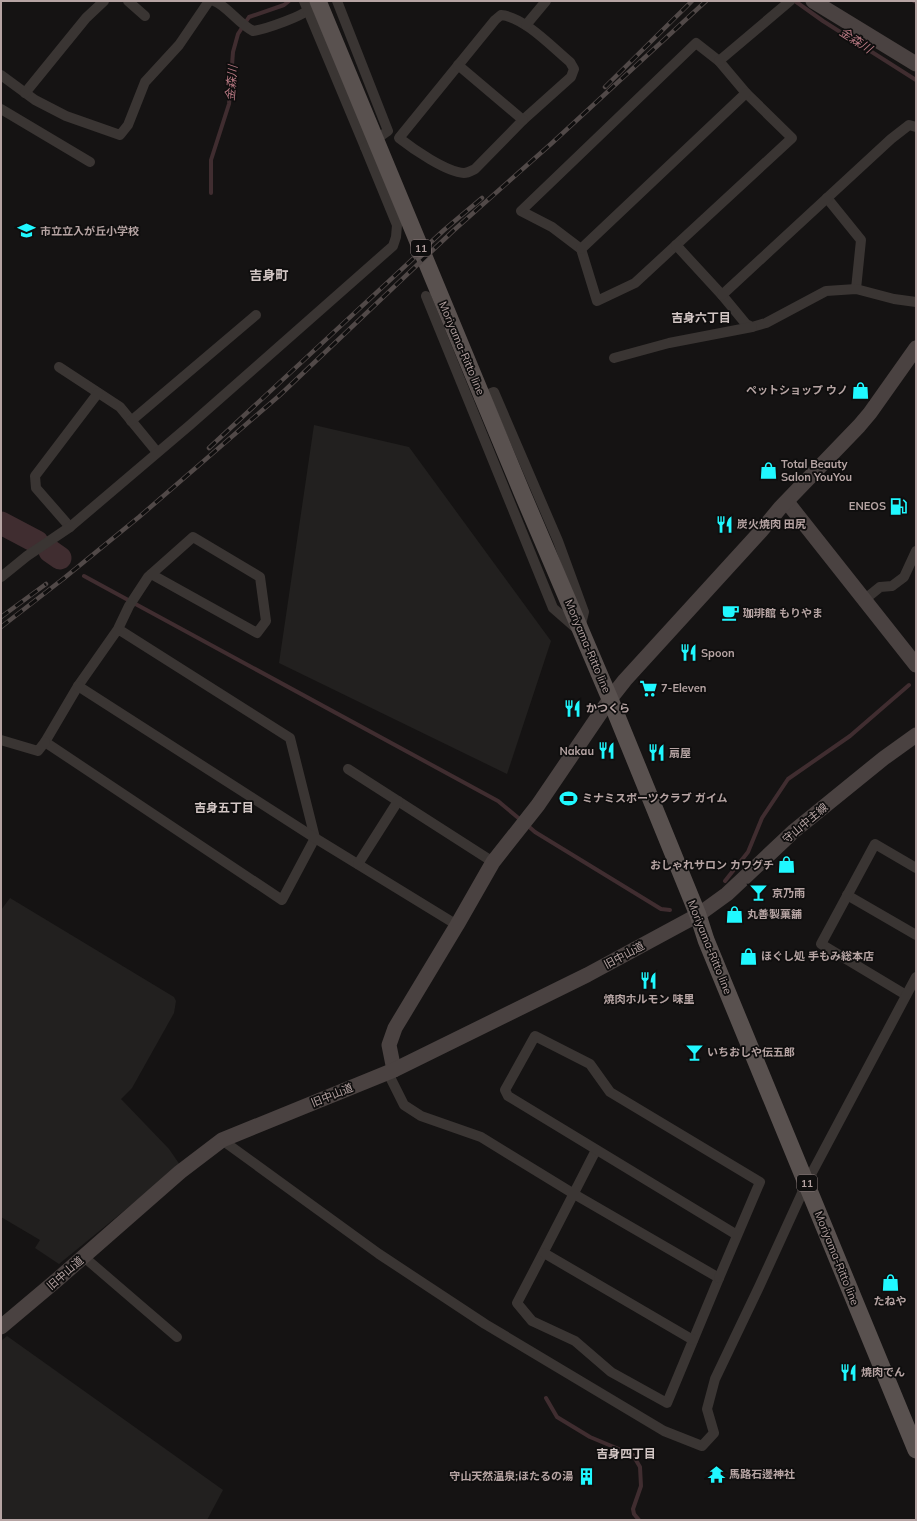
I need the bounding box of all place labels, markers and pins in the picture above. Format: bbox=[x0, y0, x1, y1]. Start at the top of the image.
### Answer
school or university icon: 市立立入が丘小学校 bbox=[17, 221, 37, 241]
place label: 市立立入が丘小学校 bbox=[40, 224, 139, 238]
shop icon: ペットショップ ウノ bbox=[851, 380, 871, 400]
place label: ペットショップ ウノ bbox=[746, 383, 848, 397]
place label: Total Beauty Salon YouYou bbox=[781, 457, 852, 484]
shop icon: Total Beauty Salon YouYou bbox=[758, 460, 778, 480]
fuel station icon: ENEOS bbox=[889, 496, 909, 516]
place label: ENEOS bbox=[849, 499, 886, 513]
restaurant icon: 炭火焼肉 田尻 bbox=[714, 514, 734, 534]
place label: 炭火焼肉 田尻 bbox=[737, 517, 806, 531]
cafe icon: 珈琲館 もりやま bbox=[720, 603, 740, 623]
place label: 珈琲館 もりやま bbox=[743, 606, 823, 620]
restaurant icon: Spoon bbox=[678, 643, 698, 663]
place label: Spoon bbox=[701, 646, 735, 660]
supermarket icon: 7-Eleven bbox=[638, 678, 658, 698]
place label: 7-Eleven bbox=[661, 681, 706, 695]
restaurant icon: かつくら bbox=[563, 698, 583, 718]
place label: かつくら bbox=[586, 701, 630, 715]
restaurant icon: Nakau bbox=[597, 741, 617, 761]
restaurant icon: 扇屋 bbox=[646, 743, 666, 763]
place label: Nakau bbox=[559, 744, 594, 758]
place label: 扇屋 bbox=[669, 746, 691, 760]
sports icon: ミナミスポーツクラブ ガイム bbox=[559, 788, 579, 808]
place label: ミナミスポーツクラブ ガイム bbox=[582, 791, 728, 805]
shop icon: おしゃれサロン カワグチ bbox=[777, 855, 797, 875]
place label: おしゃれサロン カワグチ bbox=[650, 858, 774, 872]
bar icon: 京乃雨 bbox=[749, 883, 769, 903]
place label: 京乃雨 bbox=[772, 886, 805, 900]
shop icon: 丸善製菓舗 bbox=[724, 904, 744, 924]
place label: 丸善製菓舗 bbox=[747, 907, 802, 921]
shop icon: ほぐし処 手もみ総本店 bbox=[738, 946, 758, 966]
place label: ほぐし処 手もみ総本店 bbox=[761, 949, 874, 963]
restaurant icon: 焼肉ホルモン 味里 bbox=[639, 971, 659, 991]
place label: 焼肉ホルモン 味里 bbox=[603, 992, 695, 1006]
bar icon: いちおしや伝五郎 bbox=[684, 1042, 704, 1062]
place label: いちおしや伝五郎 bbox=[707, 1045, 795, 1059]
shop icon: たねや bbox=[880, 1273, 900, 1293]
place label: たねや bbox=[874, 1294, 907, 1308]
restaurant icon: 焼肉でん bbox=[838, 1362, 858, 1382]
place label: 焼肉でん bbox=[861, 1365, 905, 1379]
temple icon: 馬路石邊神社 bbox=[706, 1464, 726, 1484]
building icon: 守山天然温泉;ほたるの湯 bbox=[576, 1466, 596, 1486]
place label: 馬路石邊神社 bbox=[729, 1467, 795, 1481]
place label: 守山天然温泉;ほたるの湯 bbox=[449, 1469, 573, 1483]

